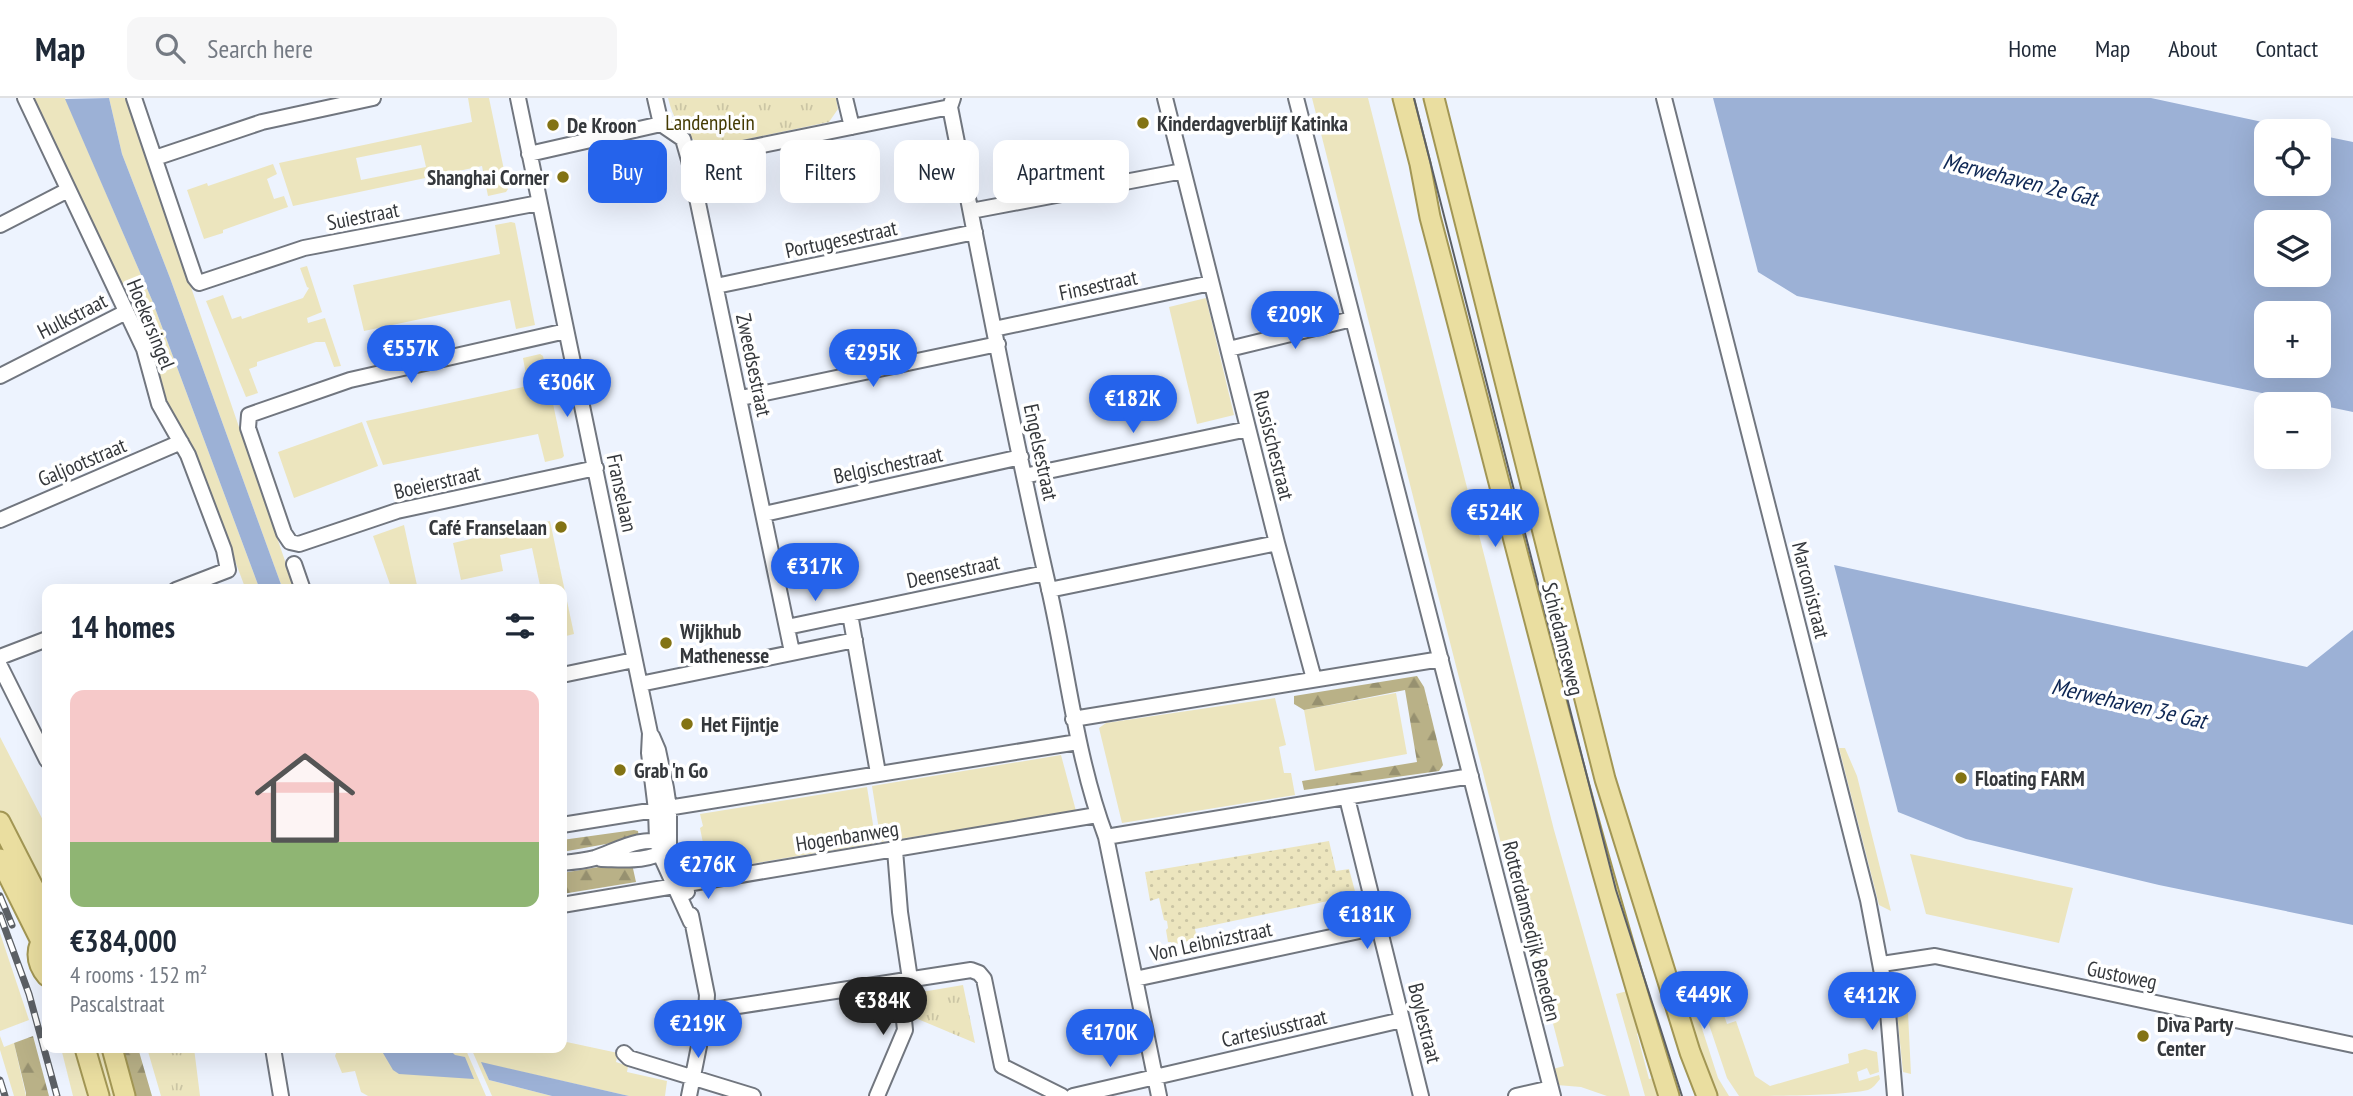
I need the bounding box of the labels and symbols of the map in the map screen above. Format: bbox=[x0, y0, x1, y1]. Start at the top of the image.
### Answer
park label: Landenplein bbox=[665, 109, 755, 136]
place label: Kinderdagverblijf Katinka bbox=[1157, 110, 1348, 137]
place label: De Kroon bbox=[567, 112, 636, 139]
marker: Kinderdagverblijf Katinka bbox=[1135, 115, 1151, 131]
marker: De Kroon bbox=[545, 117, 561, 133]
water label: Merwehaven 2e Gat bbox=[1940, 146, 2103, 213]
place label: Shanghai Corner bbox=[427, 164, 550, 191]
marker: Shanghai Corner bbox=[555, 169, 571, 185]
street label: Suiestraat bbox=[325, 196, 401, 236]
street label: Portugesestraat bbox=[783, 214, 900, 264]
street label: Finsestraat bbox=[1056, 263, 1140, 306]
street label: Hoekersingel bbox=[121, 275, 181, 373]
street label: Hulkstraat bbox=[33, 287, 112, 345]
pin: €209K bbox=[1246, 292, 1344, 351]
street label: Zweedsestraat bbox=[730, 311, 778, 419]
pin: €557K bbox=[362, 326, 460, 385]
pin: €295K bbox=[824, 330, 922, 389]
pin: €306K bbox=[518, 360, 616, 419]
pin: €182K bbox=[1084, 376, 1182, 435]
street label: Russischestraat bbox=[1247, 388, 1301, 503]
street label: Engelsestraat bbox=[1018, 401, 1064, 503]
street label: Galjootstraat bbox=[34, 431, 130, 493]
street label: Belgischestraat bbox=[831, 440, 945, 490]
street label: Franselaan bbox=[601, 452, 643, 534]
street label: Boeierstraat bbox=[391, 459, 483, 505]
pin: €524K bbox=[1446, 490, 1544, 549]
place label: Café Franselaan bbox=[429, 514, 547, 541]
marker: Café Franselaan bbox=[553, 519, 569, 535]
street label: Marconistraat bbox=[1786, 539, 1836, 641]
pin: €317K bbox=[766, 544, 864, 603]
street label: Deensestraat bbox=[904, 548, 1002, 594]
street label: Schiedamseweg bbox=[1536, 580, 1590, 698]
place label: Wijkhub Mathenesse bbox=[679, 618, 769, 669]
marker: Wijkhub Mathenesse bbox=[658, 635, 674, 651]
water label: Merwehaven 3e Gat bbox=[2049, 671, 2212, 735]
place label: Het Fijntje bbox=[701, 711, 779, 738]
marker: Het Fijntje bbox=[679, 716, 695, 732]
place label: Grab 'n Go bbox=[634, 757, 708, 784]
marker: Grab 'n Go bbox=[612, 762, 628, 778]
place label: Floating FARM bbox=[1975, 765, 2085, 792]
marker: Floating FARM bbox=[1953, 770, 1969, 786]
street label: Hogenbanweg bbox=[794, 815, 900, 857]
street label: Rotterdamsedijk Beneden bbox=[1497, 838, 1567, 1024]
pin: €276K bbox=[659, 842, 757, 901]
pin: €181K bbox=[1318, 892, 1416, 951]
street label: Von Leibnizstraat bbox=[1147, 915, 1275, 967]
street label: Gustoweg bbox=[2085, 954, 2159, 996]
pin: €449K bbox=[1655, 972, 1753, 1031]
pin: €412K bbox=[1823, 972, 1921, 1032]
pin: €384K bbox=[834, 978, 932, 1037]
street label: Boylestraat bbox=[1402, 980, 1448, 1066]
pin: €219K bbox=[649, 1000, 747, 1060]
street label: Cartesiusstraat bbox=[1219, 1003, 1330, 1053]
pin: €170K bbox=[1061, 1010, 1159, 1069]
place label: Diva Party Center bbox=[2157, 1011, 2234, 1062]
marker: Diva Party Center bbox=[2135, 1028, 2151, 1044]

